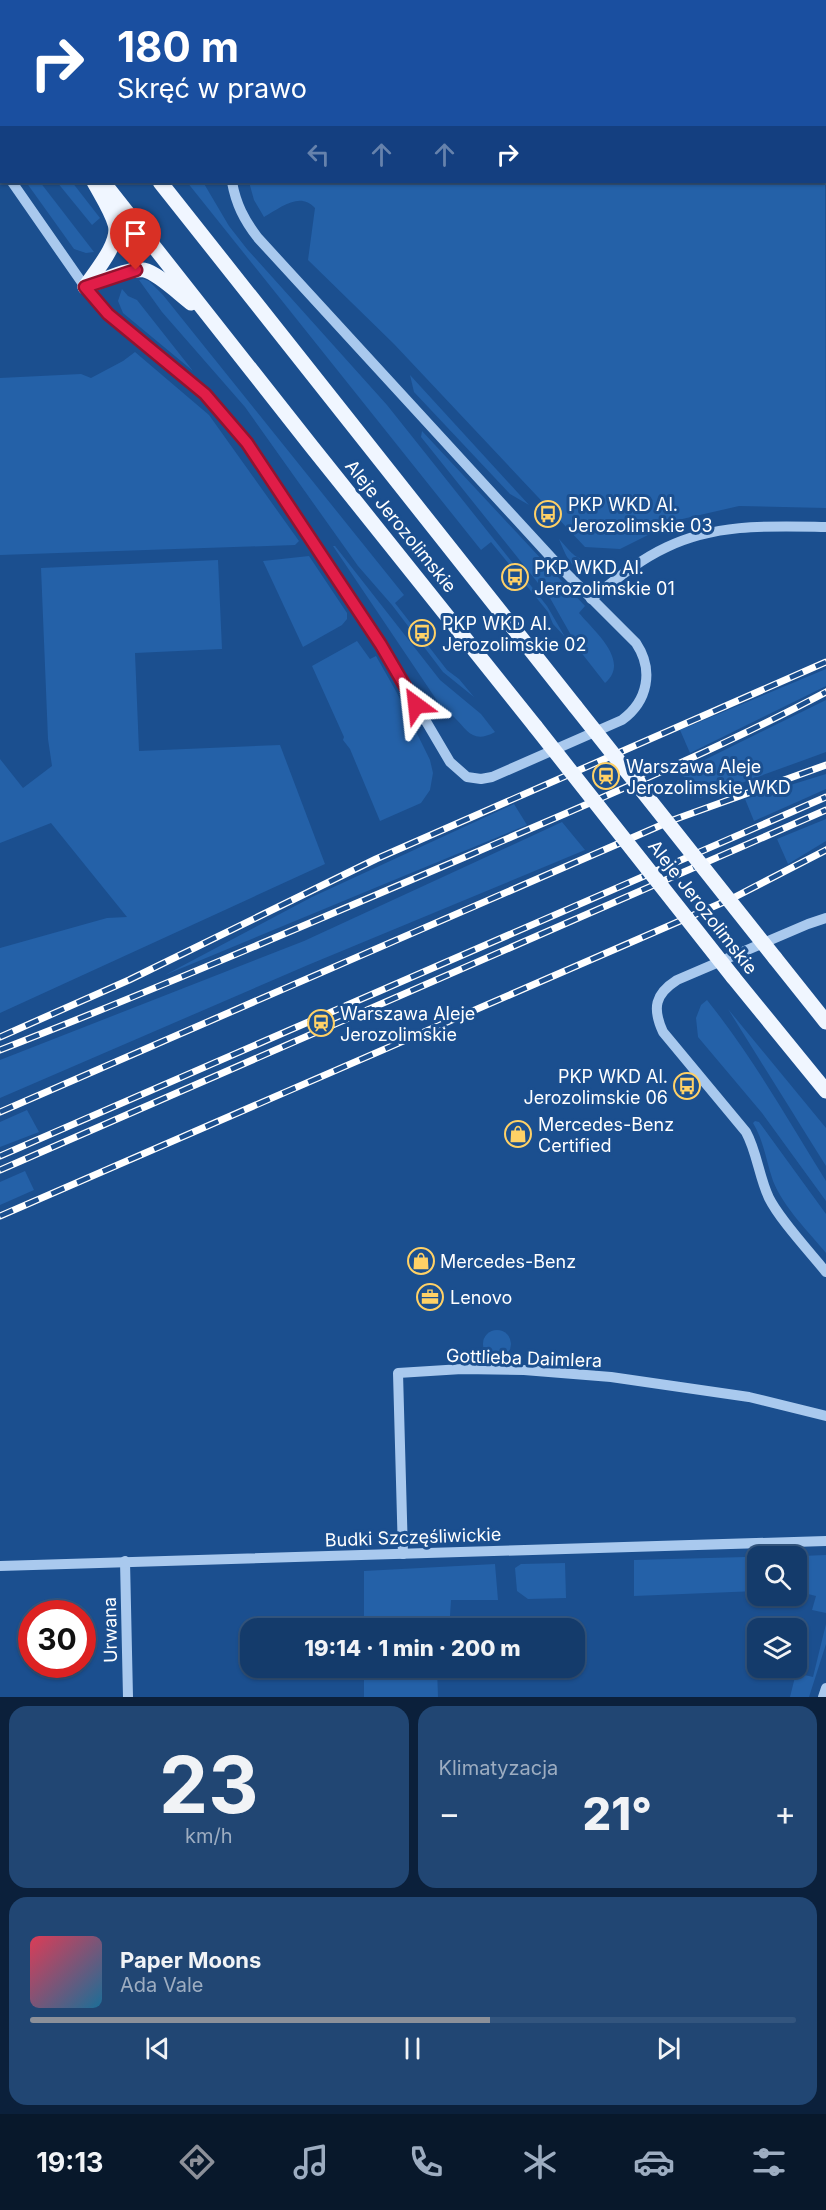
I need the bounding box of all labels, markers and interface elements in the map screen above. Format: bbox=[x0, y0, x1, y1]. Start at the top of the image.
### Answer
text: 180 m bbox=[117, 21, 239, 72]
icon: right bbox=[18, 24, 96, 102]
text: Skręć w prawo bbox=[117, 72, 307, 105]
icon: left bbox=[302, 138, 335, 171]
icon: ahead bbox=[365, 138, 398, 171]
icon: ahead bbox=[428, 138, 461, 171]
icon: right bbox=[491, 138, 524, 171]
pin bbox=[110, 208, 161, 270]
icon: arrive bbox=[119, 217, 152, 250]
street label: Aleje Jerozolimskie bbox=[341, 456, 461, 596]
place label: PKP WKD Al. Jerozolimskie 03 bbox=[568, 494, 713, 536]
bus stop icon: PKP WKD Al. Jerozolimskie 03 bbox=[533, 499, 563, 529]
place label: PKP WKD Al. Jerozolimskie 01 bbox=[534, 557, 675, 599]
bus stop icon: PKP WKD Al. Jerozolimskie 01 bbox=[500, 562, 530, 592]
place label: PKP WKD Al. Jerozolimskie 02 bbox=[442, 613, 586, 655]
bus stop icon: PKP WKD Al. Jerozolimskie 02 bbox=[407, 618, 437, 648]
position arrow bbox=[384, 673, 448, 737]
place label: Warszawa Aleje Jerozolimskie WKD bbox=[626, 756, 791, 798]
station icon: Warszawa Aleje Jerozolimskie WKD bbox=[591, 761, 621, 791]
street label: Aleje Jerozolimskie bbox=[644, 836, 762, 978]
place label: Warszawa Aleje Jerozolimskie bbox=[340, 1003, 475, 1045]
station icon: Warszawa Aleje Jerozolimskie bbox=[306, 1008, 336, 1038]
place label: PKP WKD Al. Jerozolimskie 06 bbox=[523, 1066, 668, 1108]
bus stop icon: PKP WKD Al. Jerozolimskie 06 bbox=[672, 1071, 702, 1101]
place label: Mercedes-Benz Certified bbox=[538, 1114, 674, 1156]
shop icon: Mercedes-Benz Certified bbox=[503, 1119, 533, 1149]
shop icon: Mercedes-Benz bbox=[406, 1246, 436, 1276]
place label: Mercedes-Benz bbox=[440, 1251, 576, 1272]
office icon: Lenovo bbox=[415, 1282, 445, 1312]
place label: Lenovo bbox=[450, 1287, 512, 1308]
street label: Gottlieba Daimlera bbox=[446, 1345, 602, 1371]
street label: Budki Szczęśliwickie bbox=[324, 1523, 502, 1551]
map controls bbox=[747, 1546, 807, 1678]
button: search bbox=[747, 1546, 807, 1606]
street label: Urwana bbox=[99, 1597, 121, 1663]
speed limit sign: 30 bbox=[18, 1600, 96, 1678]
button: layers bbox=[747, 1618, 807, 1678]
text: 19:14 · 1 min · 200 m bbox=[304, 1635, 521, 1661]
text: 23 bbox=[159, 1737, 258, 1832]
text: Klimatyzacja bbox=[439, 1756, 558, 1780]
text: 21° bbox=[583, 1786, 652, 1841]
text: − bbox=[439, 1793, 460, 1833]
text: + bbox=[774, 1793, 796, 1833]
text: km/h bbox=[185, 1824, 233, 1848]
text: Paper Moons bbox=[120, 1947, 261, 1973]
text: Ada Vale bbox=[120, 1973, 203, 1997]
icon: previous bbox=[141, 2032, 174, 2065]
icon: pause bbox=[396, 2032, 429, 2065]
icon: next bbox=[652, 2032, 685, 2065]
icon: directions bbox=[176, 2141, 218, 2183]
icon: music bbox=[290, 2141, 332, 2183]
icon: phone bbox=[405, 2141, 447, 2183]
icon: climate bbox=[519, 2141, 561, 2183]
icon: car bbox=[633, 2141, 675, 2183]
icon: filters bbox=[748, 2141, 790, 2183]
text: 19:13 bbox=[36, 2146, 103, 2179]

